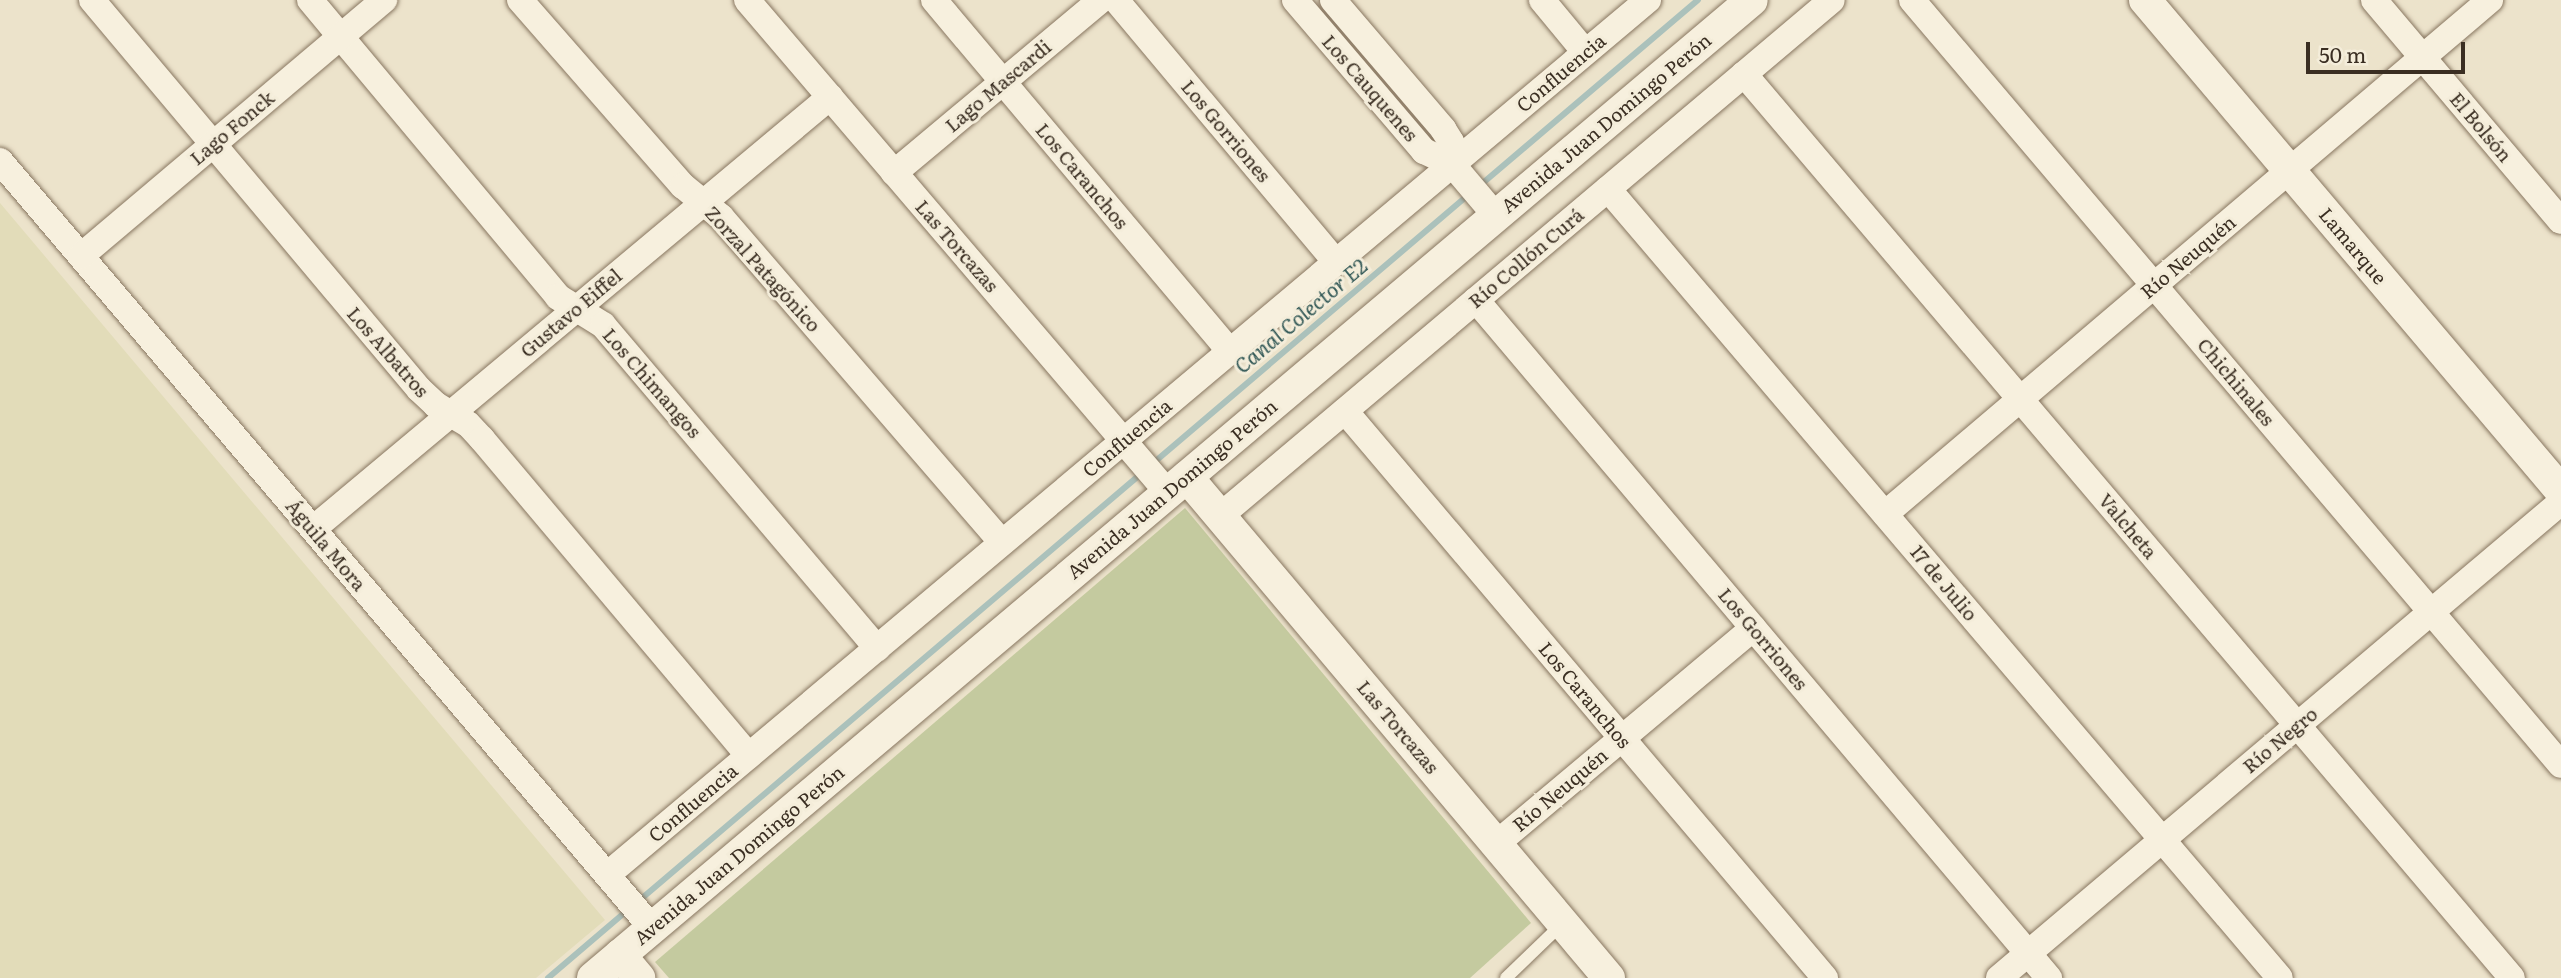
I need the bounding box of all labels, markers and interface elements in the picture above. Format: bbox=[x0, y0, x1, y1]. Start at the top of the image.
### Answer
street label: Avenida Juan Domingo Perón bbox=[1496, 28, 1716, 218]
scale bar bbox=[2309, 28, 2468, 72]
street label: Confluencia bbox=[1512, 29, 1610, 117]
street label: Los Cauquenes bbox=[1318, 30, 1422, 146]
street label: Lago Mascardi bbox=[940, 35, 1056, 137]
text: 50 m bbox=[2319, 38, 2366, 69]
street label: Los Gorriones bbox=[1177, 75, 1275, 187]
street label: Lago Fonck bbox=[185, 86, 279, 170]
street label: El Bolsón bbox=[2445, 87, 2517, 167]
street label: Los Caranchos bbox=[1031, 118, 1133, 234]
street label: Las Torcazas bbox=[911, 195, 1003, 297]
street label: Zorzal Patagónico bbox=[701, 201, 825, 337]
street label: Río Collón Curá bbox=[1464, 203, 1588, 313]
street label: Lamarque bbox=[2315, 203, 2391, 289]
street label: Río Neuquén bbox=[2136, 211, 2240, 303]
water label: Canal Colector E2 bbox=[1229, 252, 1371, 378]
street label: Gustavo Eiffel bbox=[516, 264, 626, 362]
street label: Los Albatros bbox=[343, 302, 433, 402]
street label: Los Chimangos bbox=[598, 323, 706, 443]
street label: Chichinales bbox=[2193, 334, 2279, 430]
street label: Avenida Juan Domingo Perón bbox=[1062, 394, 1282, 584]
street label: Confluencia bbox=[1078, 394, 1176, 482]
street label: Valcheta bbox=[2094, 489, 2162, 563]
street label: Águila Mora bbox=[281, 495, 371, 595]
street label: 17 de Julio bbox=[1906, 541, 1982, 625]
street label: Los Gorriones bbox=[1714, 583, 1812, 695]
street label: Los Caranchos bbox=[1534, 637, 1636, 753]
street label: Las Torcazas bbox=[1352, 676, 1444, 778]
street label: Río Negro bbox=[2238, 702, 2322, 778]
street label: Río Neuquén bbox=[1508, 744, 1612, 836]
street label: Confluencia bbox=[644, 759, 742, 847]
street label: Avenida Juan Domingo Perón bbox=[629, 760, 849, 950]

